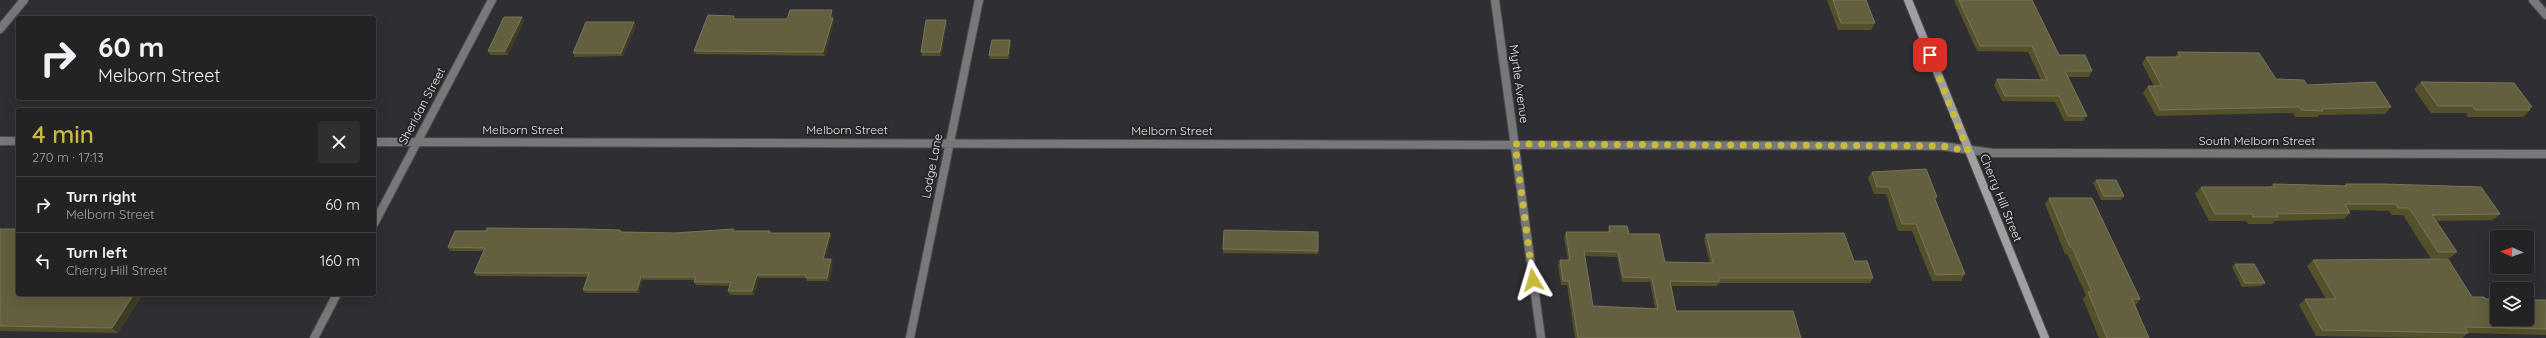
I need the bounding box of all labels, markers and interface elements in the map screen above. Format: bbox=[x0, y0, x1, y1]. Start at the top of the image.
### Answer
text: 60 m bbox=[98, 29, 164, 64]
icon: right bbox=[32, 32, 84, 84]
pin bbox=[1913, 38, 1947, 72]
street label: Myrtle Avenue bbox=[1507, 44, 1532, 124]
icon: arrive bbox=[1919, 44, 1941, 66]
text: Melborn Street bbox=[98, 64, 220, 87]
street label: Sheridan Street bbox=[395, 65, 448, 147]
text: 4 min bbox=[32, 119, 94, 149]
button: close bbox=[318, 121, 360, 163]
street label: Melborn Street bbox=[482, 122, 564, 137]
street label: Melborn Street bbox=[806, 122, 888, 137]
street label: Melborn Street bbox=[1131, 123, 1213, 138]
street label: Lodge Lane bbox=[918, 132, 945, 200]
street label: South Melborn Street bbox=[2199, 133, 2315, 148]
text: 270 m · 17:13 bbox=[32, 149, 104, 165]
street label: Cherry Hill Street bbox=[1977, 152, 2026, 244]
text: Turn right bbox=[66, 187, 137, 206]
icon: right bbox=[32, 194, 54, 216]
text: 60 m bbox=[325, 195, 360, 214]
text: Melborn Street bbox=[66, 206, 154, 222]
north arrow bbox=[2490, 230, 2534, 274]
map controls bbox=[2490, 230, 2534, 326]
text: Turn left bbox=[66, 243, 128, 262]
icon: left bbox=[32, 250, 54, 272]
text: 160 m bbox=[320, 251, 360, 270]
position arrow bbox=[1512, 259, 1554, 301]
text: Cherry Hill Street bbox=[66, 262, 167, 278]
button: layers bbox=[2490, 282, 2534, 326]

